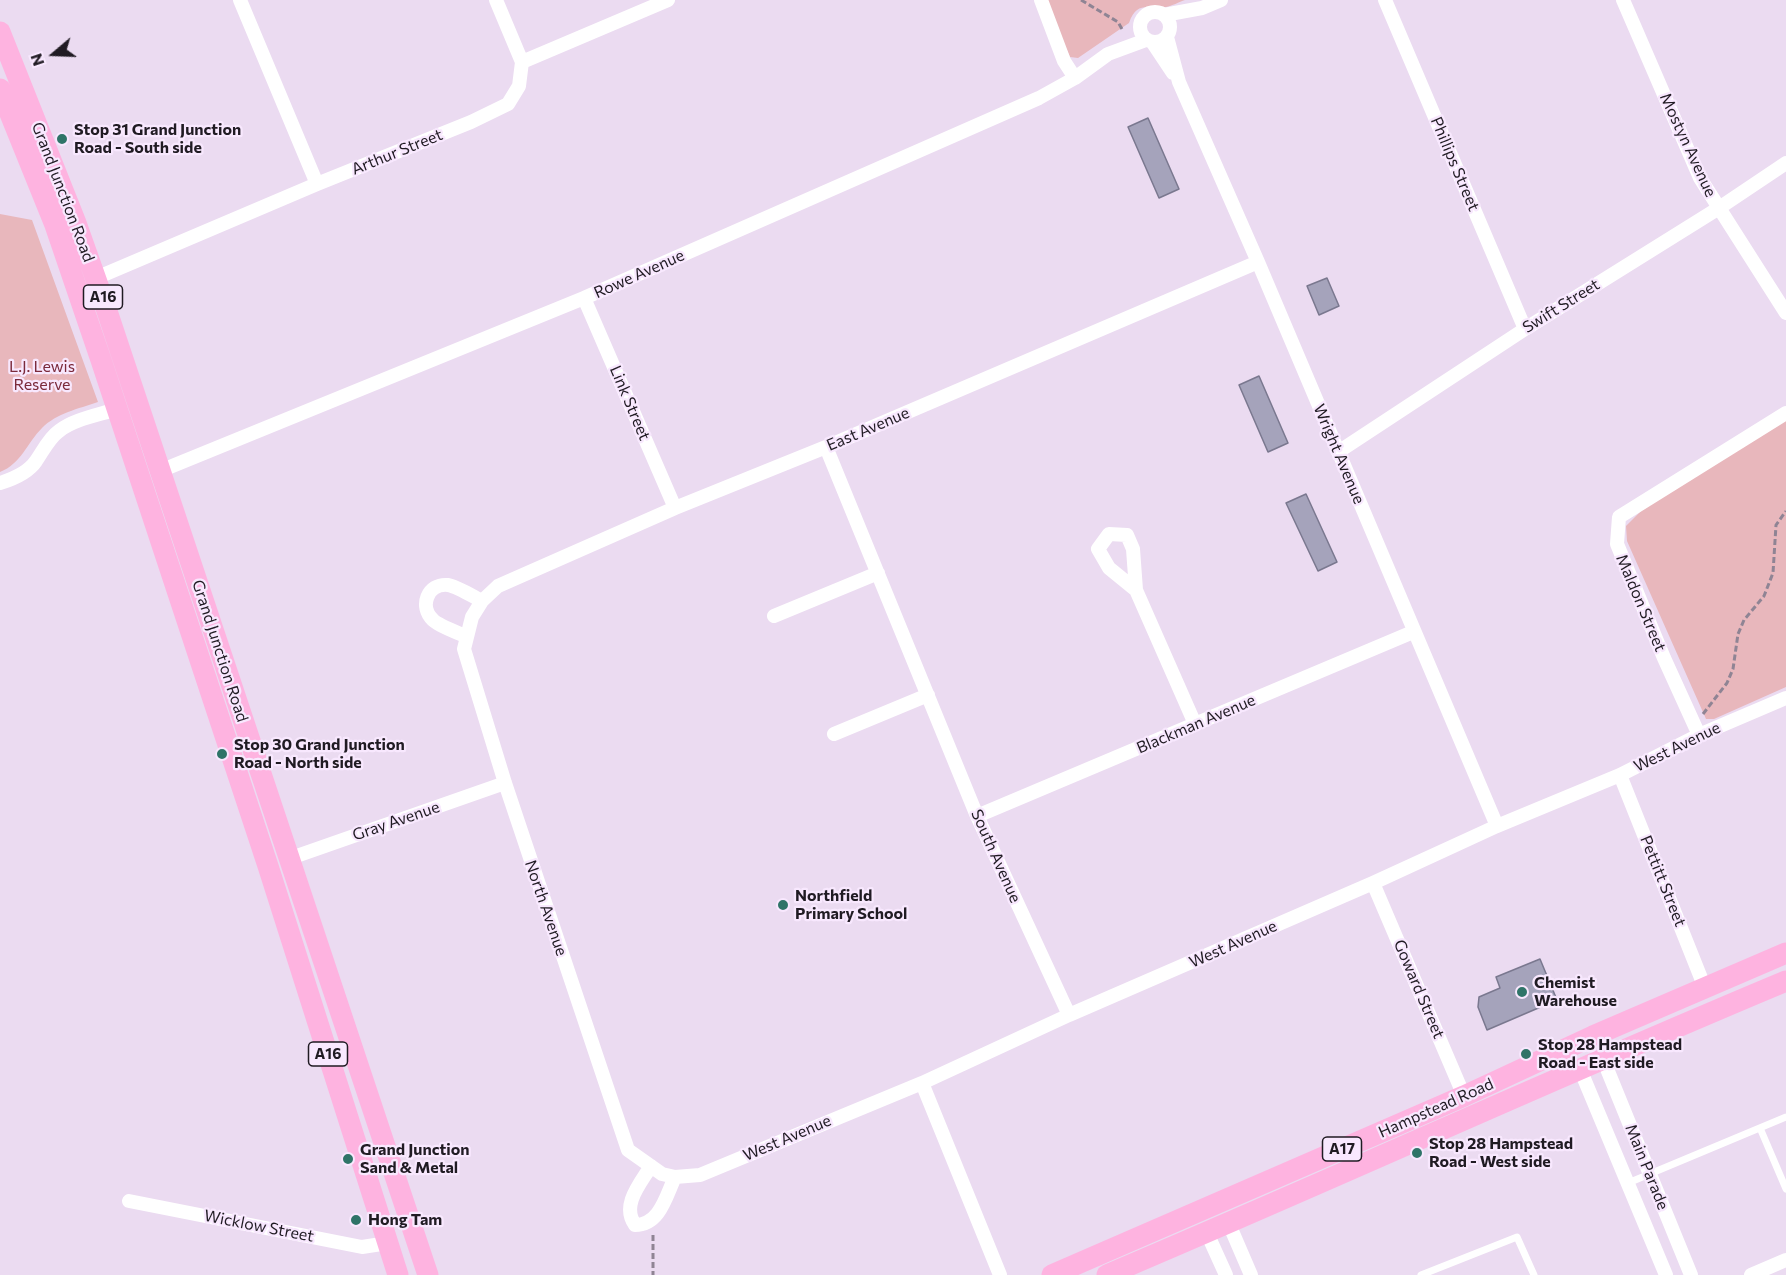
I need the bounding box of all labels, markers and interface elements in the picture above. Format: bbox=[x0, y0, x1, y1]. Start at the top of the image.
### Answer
north arrow bbox=[24, 24, 84, 84]
text: N bbox=[26, 51, 47, 69]
street label: Mostyn Avenue bbox=[1656, 90, 1720, 200]
street label: Phillips Street bbox=[1427, 114, 1483, 214]
street label: Grand Junction Road bbox=[27, 119, 99, 265]
place label: Stop 31 Grand Junction Road - South side bbox=[74, 120, 241, 158]
street label: Arthur Street bbox=[349, 125, 445, 179]
marker: Stop 31 Grand Junction Road - South side bbox=[55, 132, 69, 146]
street label: Rowe Avenue bbox=[591, 246, 687, 302]
street label: Swift Street bbox=[1519, 275, 1603, 337]
road number: A16 bbox=[84, 285, 122, 309]
park label: L.J. Lewis Reserve bbox=[9, 357, 75, 395]
street label: Link Street bbox=[606, 363, 654, 443]
street label: Wright Avenue bbox=[1309, 401, 1369, 507]
street label: East Avenue bbox=[824, 403, 912, 455]
street label: Maldon Street bbox=[1612, 551, 1670, 655]
street label: Grand Junction Road bbox=[188, 578, 252, 724]
street label: Blackman Avenue bbox=[1134, 690, 1258, 758]
street label: West Avenue bbox=[1631, 718, 1723, 776]
place label: Stop 30 Grand Junction Road - North side bbox=[234, 735, 405, 773]
marker: Stop 30 Grand Junction Road - North side bbox=[215, 747, 229, 761]
street label: Gray Avenue bbox=[350, 797, 442, 845]
street label: South Avenue bbox=[967, 806, 1025, 906]
street label: Pettitt Street bbox=[1636, 833, 1690, 929]
street label: North Avenue bbox=[521, 858, 571, 958]
place label: Northfield Primary School bbox=[795, 886, 907, 924]
marker: Northfield Primary School bbox=[776, 898, 790, 912]
street label: West Avenue bbox=[1186, 916, 1280, 972]
street label: Goward Street bbox=[1390, 937, 1448, 1041]
place label: Chemist Warehouse bbox=[1534, 973, 1617, 1011]
marker: Chemist Warehouse bbox=[1515, 985, 1529, 999]
place label: Stop 28 Hampstead Road - East side bbox=[1538, 1035, 1682, 1073]
road number: A16 bbox=[308, 1042, 348, 1066]
marker: Stop 28 Hampstead Road - East side bbox=[1519, 1047, 1533, 1061]
street label: Hampstead Road bbox=[1376, 1074, 1496, 1142]
street label: West Avenue bbox=[740, 1111, 834, 1165]
street label: Main Parade bbox=[1621, 1121, 1673, 1213]
place label: Stop 28 Hampstead Road - West side bbox=[1429, 1134, 1573, 1172]
road number: A17 bbox=[1322, 1137, 1362, 1161]
place label: Grand Junction Sand & Metal bbox=[360, 1140, 469, 1178]
marker: Stop 28 Hampstead Road - West side bbox=[1410, 1146, 1424, 1160]
marker: Grand Junction Sand & Metal bbox=[341, 1152, 355, 1166]
street label: Wicklow Street bbox=[202, 1206, 316, 1246]
place label: Hong Tam bbox=[368, 1210, 442, 1230]
marker: Hong Tam bbox=[349, 1213, 363, 1227]

